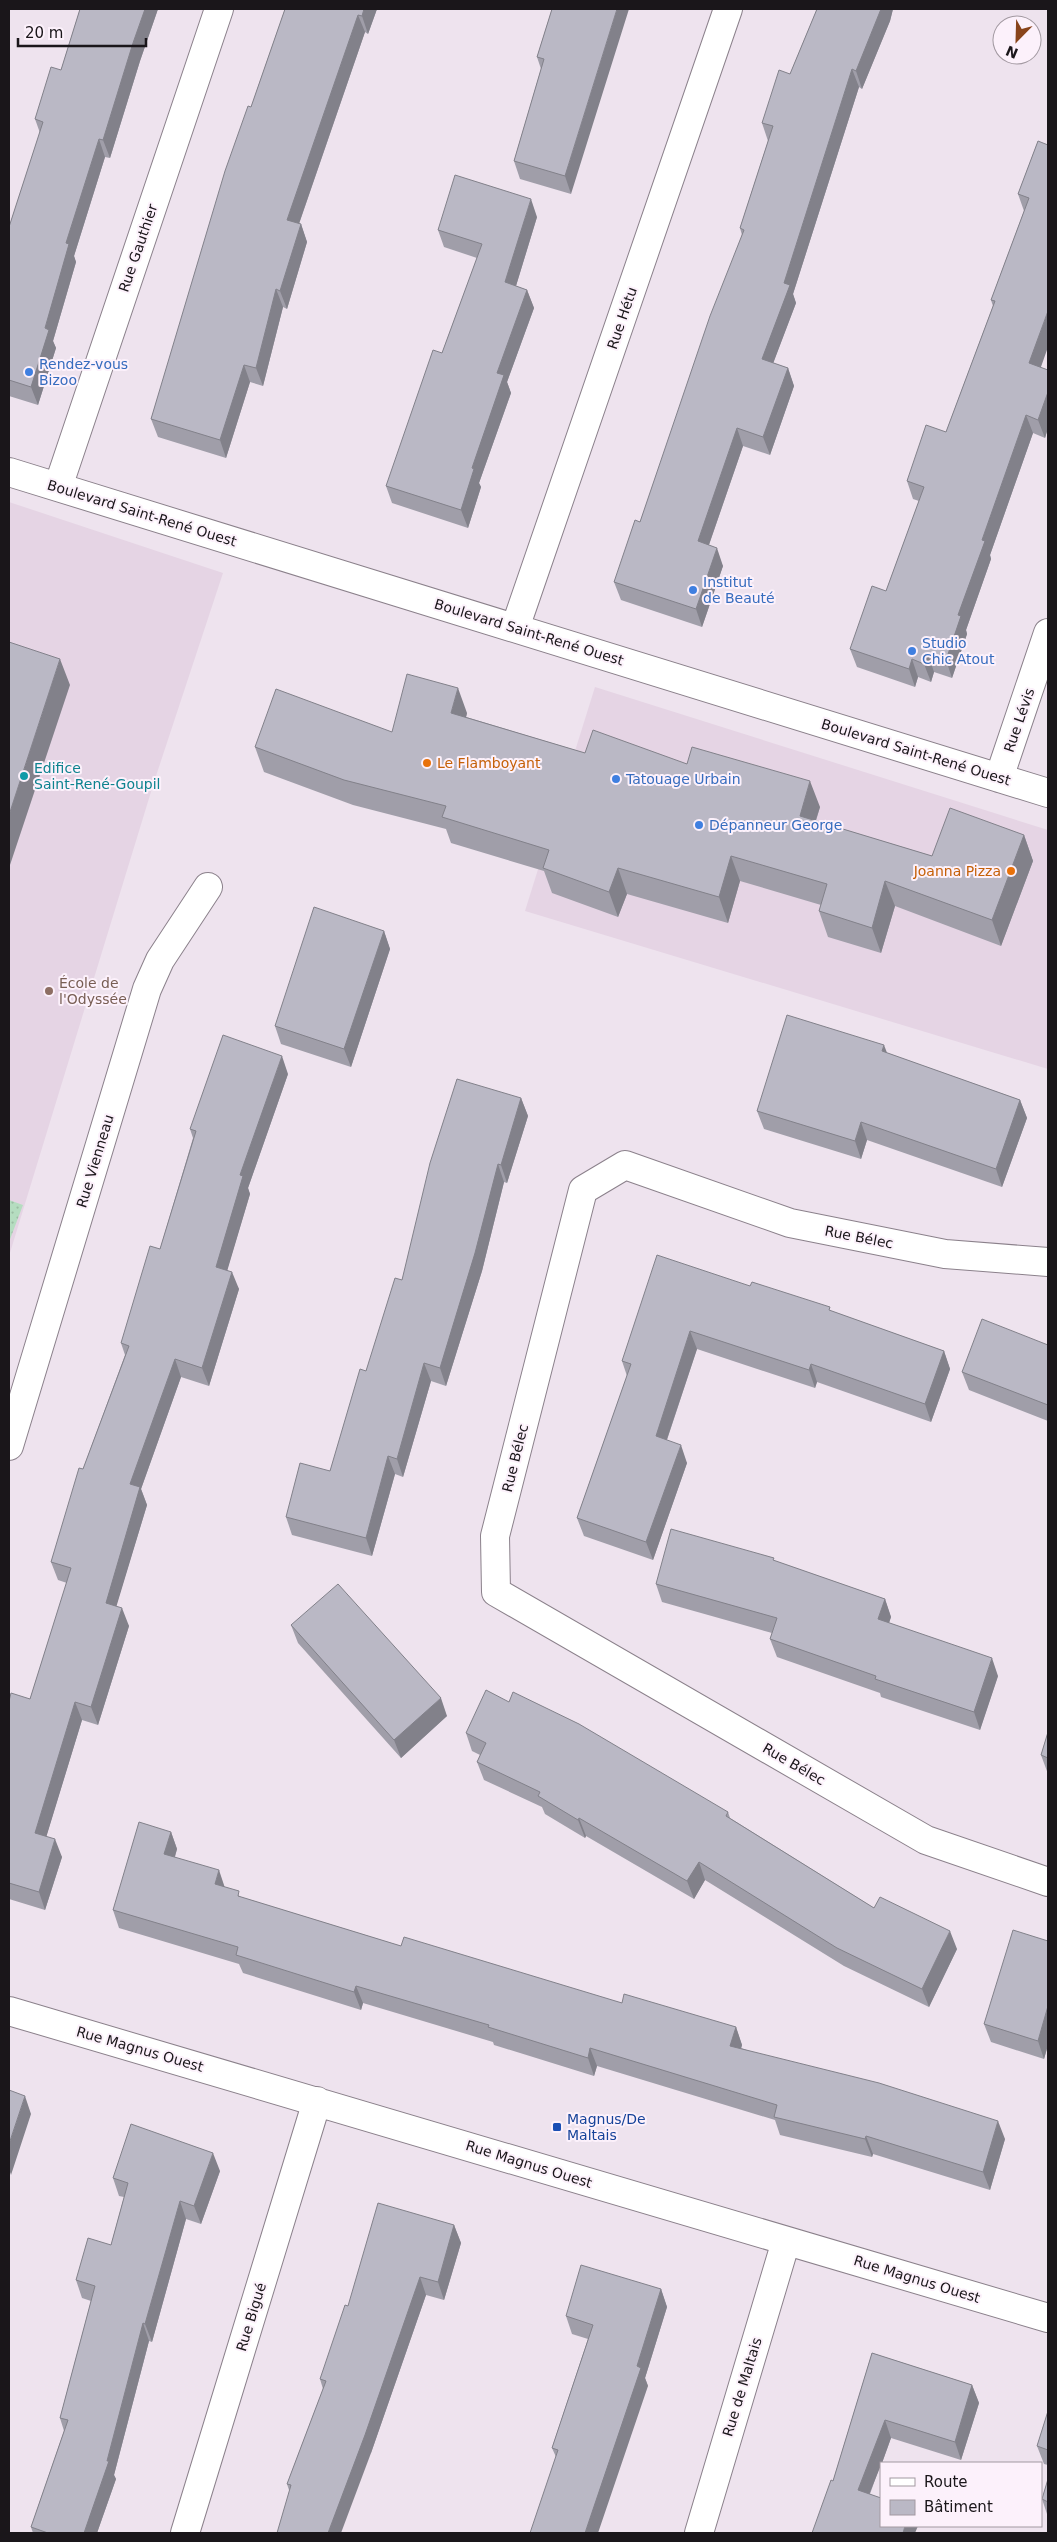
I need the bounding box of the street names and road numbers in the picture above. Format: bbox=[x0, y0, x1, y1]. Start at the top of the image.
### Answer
street label: Rue Gauthier bbox=[115, 202, 161, 294]
street label: Rue Hétu bbox=[604, 285, 640, 351]
street label: Boulevard Saint-René Ouest bbox=[45, 477, 239, 550]
street label: Boulevard Saint-René Ouest bbox=[432, 596, 626, 669]
street label: Rue Lévis bbox=[1001, 686, 1037, 754]
street label: Boulevard Saint-René Ouest bbox=[819, 716, 1013, 789]
street label: Rue Vienneau bbox=[73, 1112, 117, 1210]
street label: Rue Bélec bbox=[823, 1223, 895, 1251]
street label: Rue Bélec bbox=[499, 1422, 531, 1494]
street label: Rue Bélec bbox=[760, 1740, 828, 1788]
street label: Rue Magnus Ouest bbox=[75, 2023, 206, 2075]
street label: Rue Magnus Ouest bbox=[464, 2137, 595, 2191]
street label: Rue Magnus Ouest bbox=[852, 2252, 983, 2306]
street label: Rue Bigué bbox=[233, 2281, 269, 2353]
street label: Rue de Maltais bbox=[719, 2336, 765, 2438]

